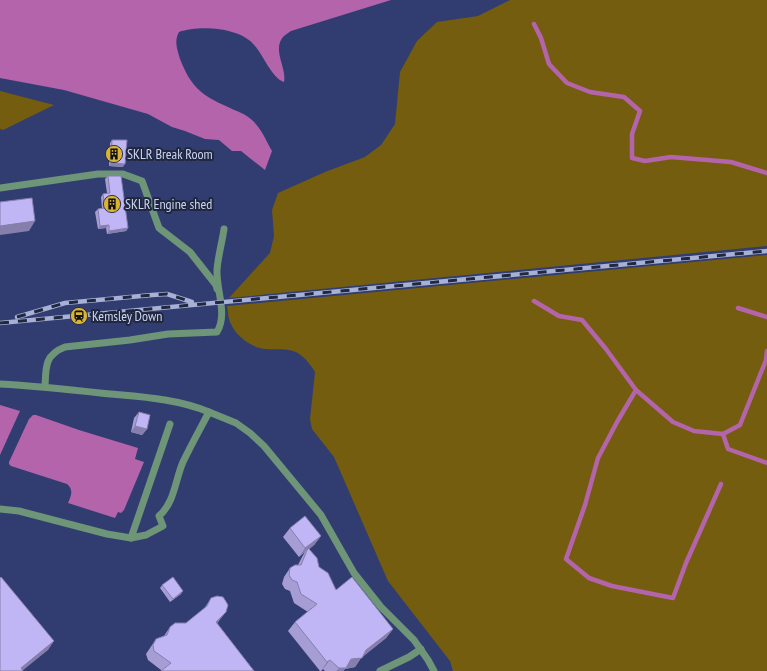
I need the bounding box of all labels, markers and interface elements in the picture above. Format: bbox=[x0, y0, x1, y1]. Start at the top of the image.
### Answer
building icon: SKLR Break Room bbox=[104, 144, 124, 164]
place label: SKLR Break Room bbox=[127, 145, 213, 163]
building icon: SKLR Engine shed bbox=[102, 194, 122, 214]
place label: SKLR Engine shed bbox=[125, 195, 212, 213]
station icon: Kemsley Down bbox=[69, 306, 89, 326]
place label: Kemsley Down bbox=[92, 307, 162, 325]

